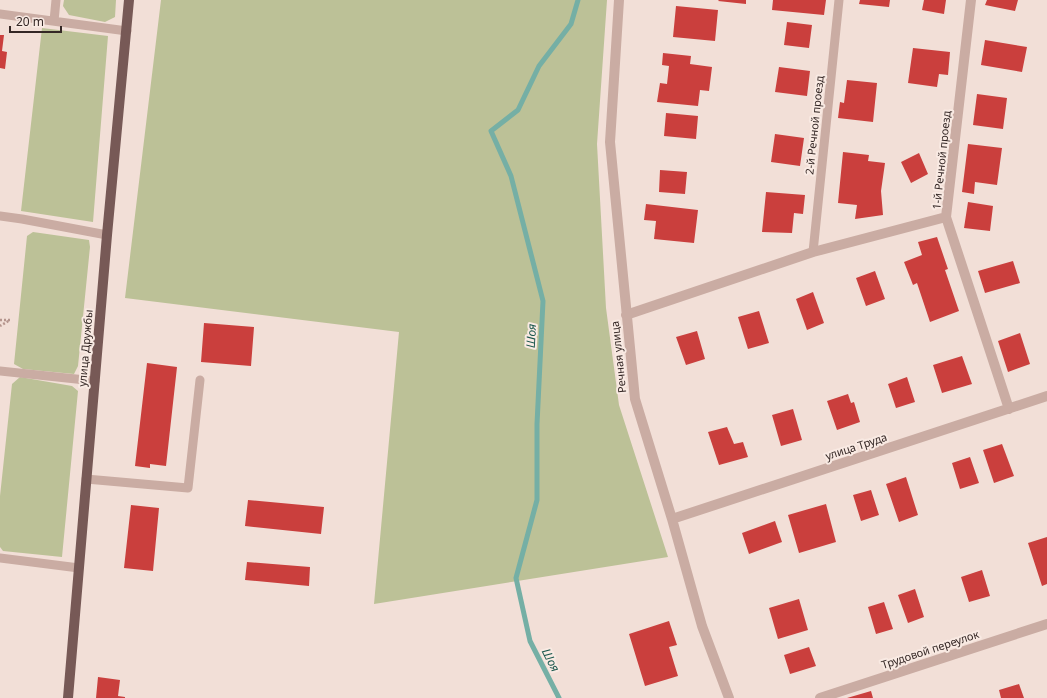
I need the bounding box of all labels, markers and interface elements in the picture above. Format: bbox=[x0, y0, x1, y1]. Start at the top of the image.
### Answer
scale bar bbox=[10, 8, 61, 34]
text: 20 m bbox=[16, 13, 44, 30]
street label: 2-й Речной проезд bbox=[801, 74, 827, 175]
street label: 1-й Речной проезд bbox=[928, 109, 954, 210]
street label: улица Дружбы bbox=[74, 309, 96, 387]
street label: Речная улица bbox=[607, 320, 629, 394]
water label: Шоя bbox=[522, 324, 540, 348]
street label: улица Труда bbox=[823, 429, 889, 463]
street label: Трудовой переулок bbox=[879, 626, 981, 672]
water label: Шоя bbox=[538, 645, 564, 675]

